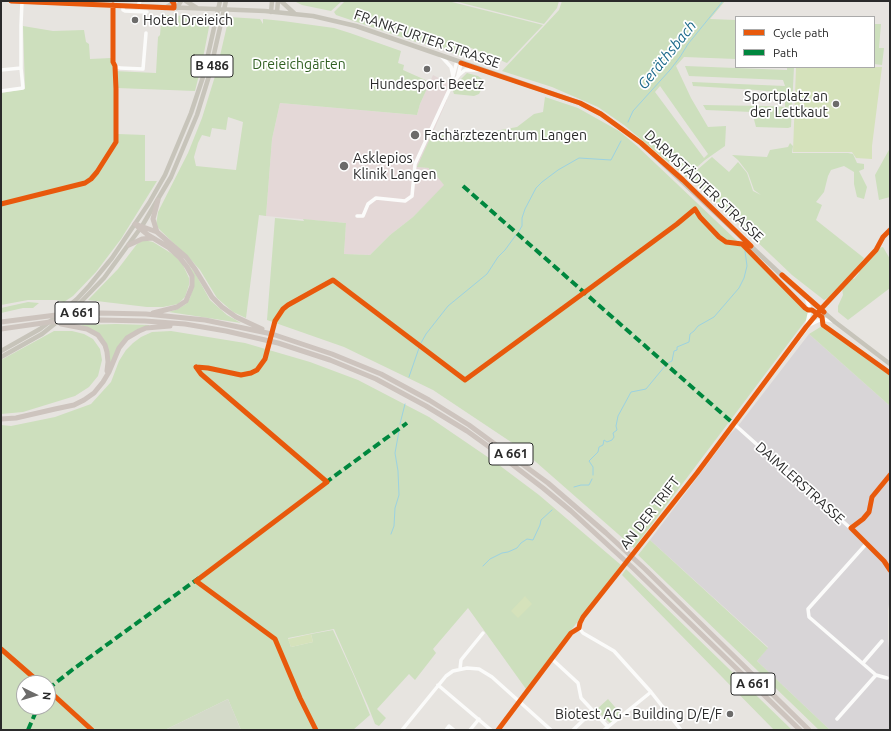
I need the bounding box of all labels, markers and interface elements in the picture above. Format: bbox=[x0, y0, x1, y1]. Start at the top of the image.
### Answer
street label: FRANKFURTER STRASSE bbox=[352, 6, 502, 72]
place label: Hotel Dreieich bbox=[143, 12, 233, 28]
marker: Hotel Dreieich bbox=[130, 15, 140, 25]
legend bbox=[735, 16, 875, 68]
water label: Geräthsbach bbox=[634, 17, 700, 93]
text: Cycle path bbox=[773, 26, 829, 39]
text: Path bbox=[773, 46, 798, 59]
road number: B 486 bbox=[191, 55, 233, 77]
park label: Dreieichgärten bbox=[252, 56, 346, 72]
marker: Hundesport Beetz bbox=[422, 64, 432, 74]
place label: Hundesport Beetz bbox=[370, 76, 484, 92]
place label: Sportplatz an der Lettkaut bbox=[744, 88, 828, 120]
marker: Sportplatz an der Lettkaut bbox=[831, 99, 841, 109]
place label: Fachärztezentrum Langen bbox=[424, 127, 587, 143]
street label: DARMSTÄDTER STRASSE bbox=[641, 127, 767, 245]
marker: Fachärztezentrum Langen bbox=[409, 129, 421, 141]
place label: Asklepios Klinik Langen bbox=[353, 150, 436, 182]
marker: Asklepios Klinik Langen bbox=[338, 160, 350, 172]
road number: A 661 bbox=[55, 302, 99, 324]
street label: DAIMLERSTRASSE bbox=[752, 438, 848, 528]
road number: A 661 bbox=[489, 443, 533, 465]
street label: AN DER TRIFT bbox=[616, 473, 684, 553]
road number: A 661 bbox=[731, 673, 775, 695]
north arrow bbox=[16, 675, 56, 715]
text: N bbox=[41, 691, 53, 701]
place label: Biotest AG - Building D/E/F bbox=[555, 706, 722, 722]
marker: Biotest AG - Building D/E/F bbox=[725, 709, 735, 719]

